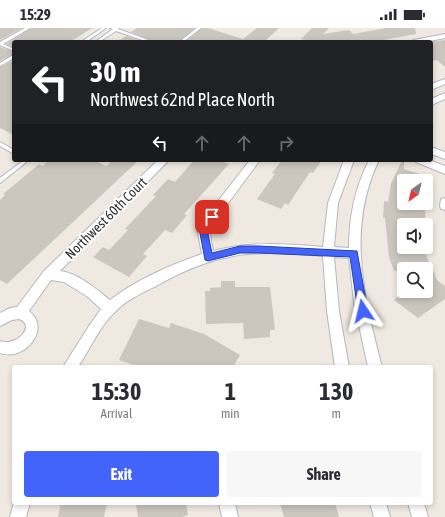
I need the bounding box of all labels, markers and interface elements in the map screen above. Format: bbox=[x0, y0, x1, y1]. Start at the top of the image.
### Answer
text: 15:29 bbox=[20, 6, 51, 23]
icon: left bbox=[24, 56, 76, 108]
text: 30 m bbox=[90, 56, 140, 88]
text: Northwest 62nd Place North bbox=[90, 89, 275, 110]
icon: left bbox=[149, 132, 171, 154]
icon: ahead bbox=[191, 132, 213, 154]
icon: ahead bbox=[233, 132, 255, 154]
icon: right bbox=[275, 132, 297, 154]
street label: Northwest 60th Court bbox=[62, 174, 150, 262]
north arrow bbox=[397, 174, 433, 210]
map controls bbox=[397, 174, 433, 298]
pin bbox=[195, 200, 229, 234]
icon: arrive bbox=[201, 206, 223, 228]
button: sound bbox=[397, 218, 433, 254]
button: search bbox=[397, 262, 433, 298]
position arrow bbox=[342, 290, 384, 332]
text: 15:30 bbox=[92, 378, 141, 405]
text: 1 bbox=[225, 378, 236, 405]
text: 130 bbox=[319, 378, 353, 405]
text: Arrival bbox=[101, 406, 132, 421]
text: min bbox=[221, 406, 240, 421]
text: m bbox=[332, 406, 341, 421]
button: Exit bbox=[24, 451, 219, 497]
button: Share bbox=[227, 451, 421, 497]

